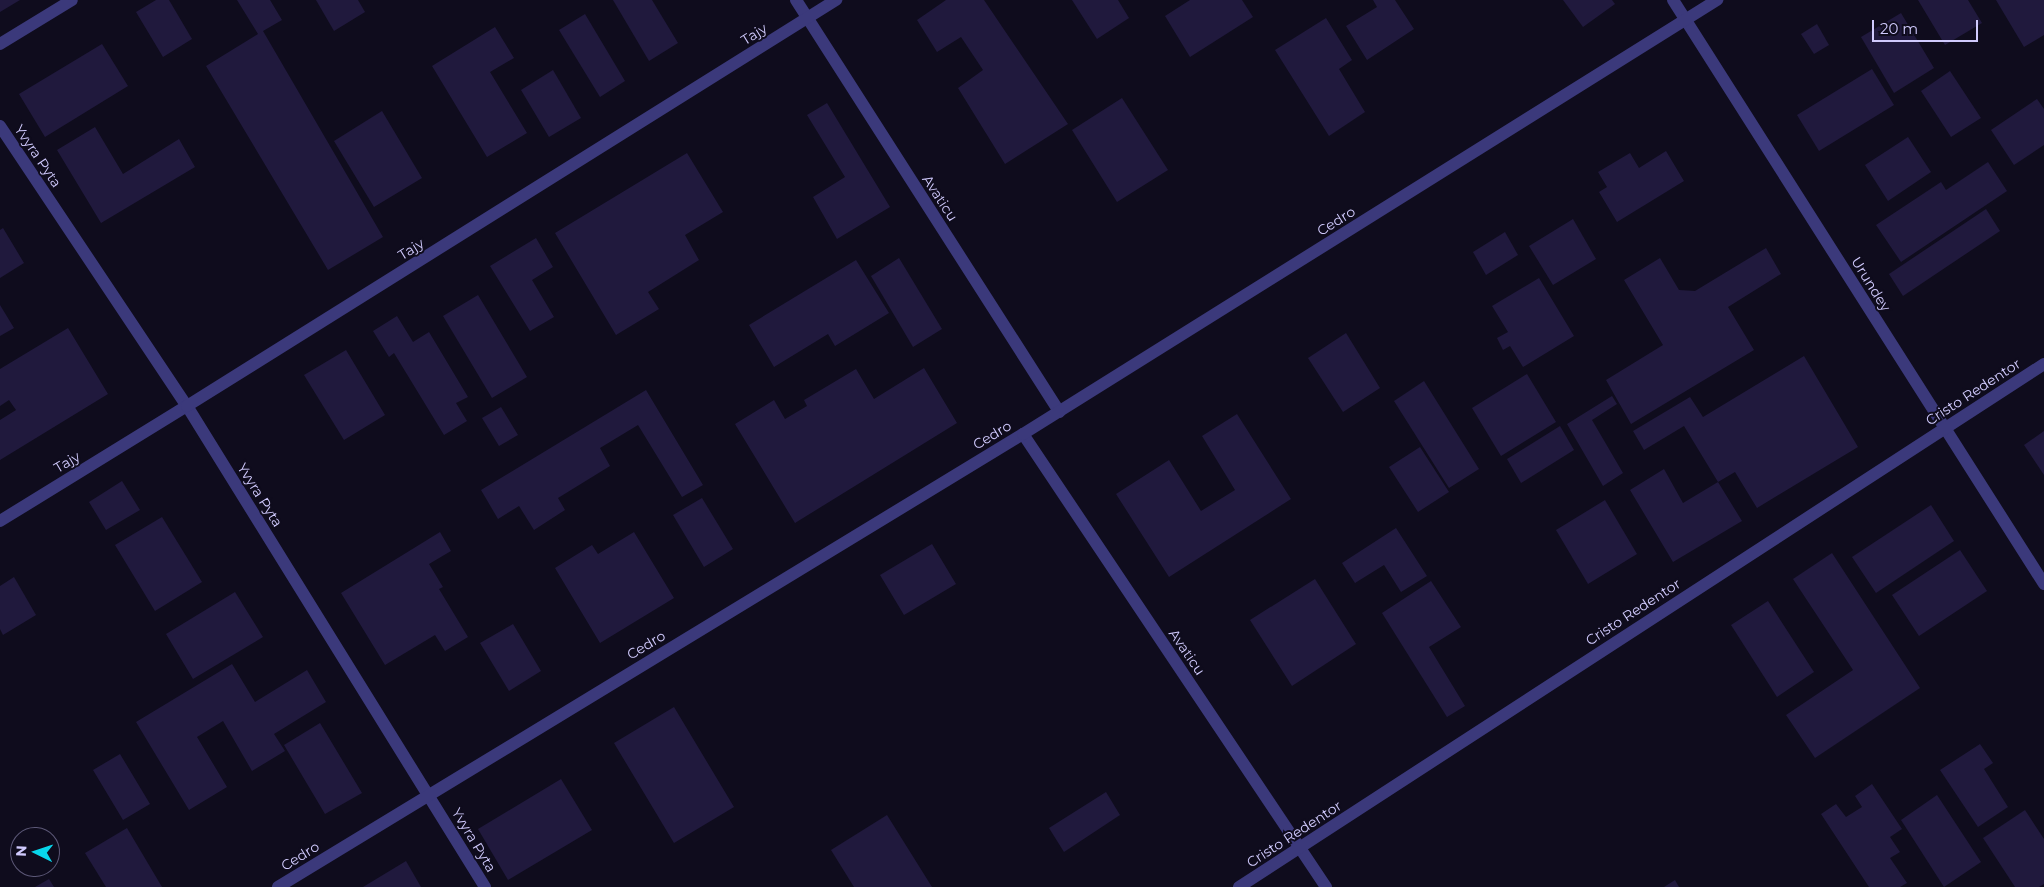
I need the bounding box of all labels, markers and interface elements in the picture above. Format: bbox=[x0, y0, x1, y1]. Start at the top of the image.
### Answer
scale bar bbox=[1874, 10, 1980, 42]
text: 20 m bbox=[1880, 19, 1918, 38]
street label: Tajy bbox=[738, 20, 770, 48]
street label: Yvyra Pyta bbox=[11, 122, 65, 190]
street label: Avaticu bbox=[919, 172, 961, 224]
street label: Cedro bbox=[1314, 203, 1358, 239]
street label: Tajy bbox=[395, 235, 427, 263]
street label: Urundey bbox=[1848, 254, 1894, 314]
street label: Cristo Redentor bbox=[1922, 355, 2024, 429]
street label: Cedro bbox=[970, 417, 1014, 453]
street label: Tajy bbox=[51, 448, 83, 476]
street label: Yvyra Pyta bbox=[234, 460, 286, 530]
street label: Cristo Redentor bbox=[1582, 575, 1684, 649]
street label: Avaticu bbox=[1166, 626, 1208, 678]
street label: Cedro bbox=[624, 627, 668, 663]
street label: Cristo Redentor bbox=[1243, 797, 1345, 871]
street label: Yvyra Pyta bbox=[448, 805, 500, 875]
north arrow bbox=[10, 827, 60, 877]
street label: Cedro bbox=[278, 838, 322, 874]
text: N bbox=[12, 845, 30, 857]

